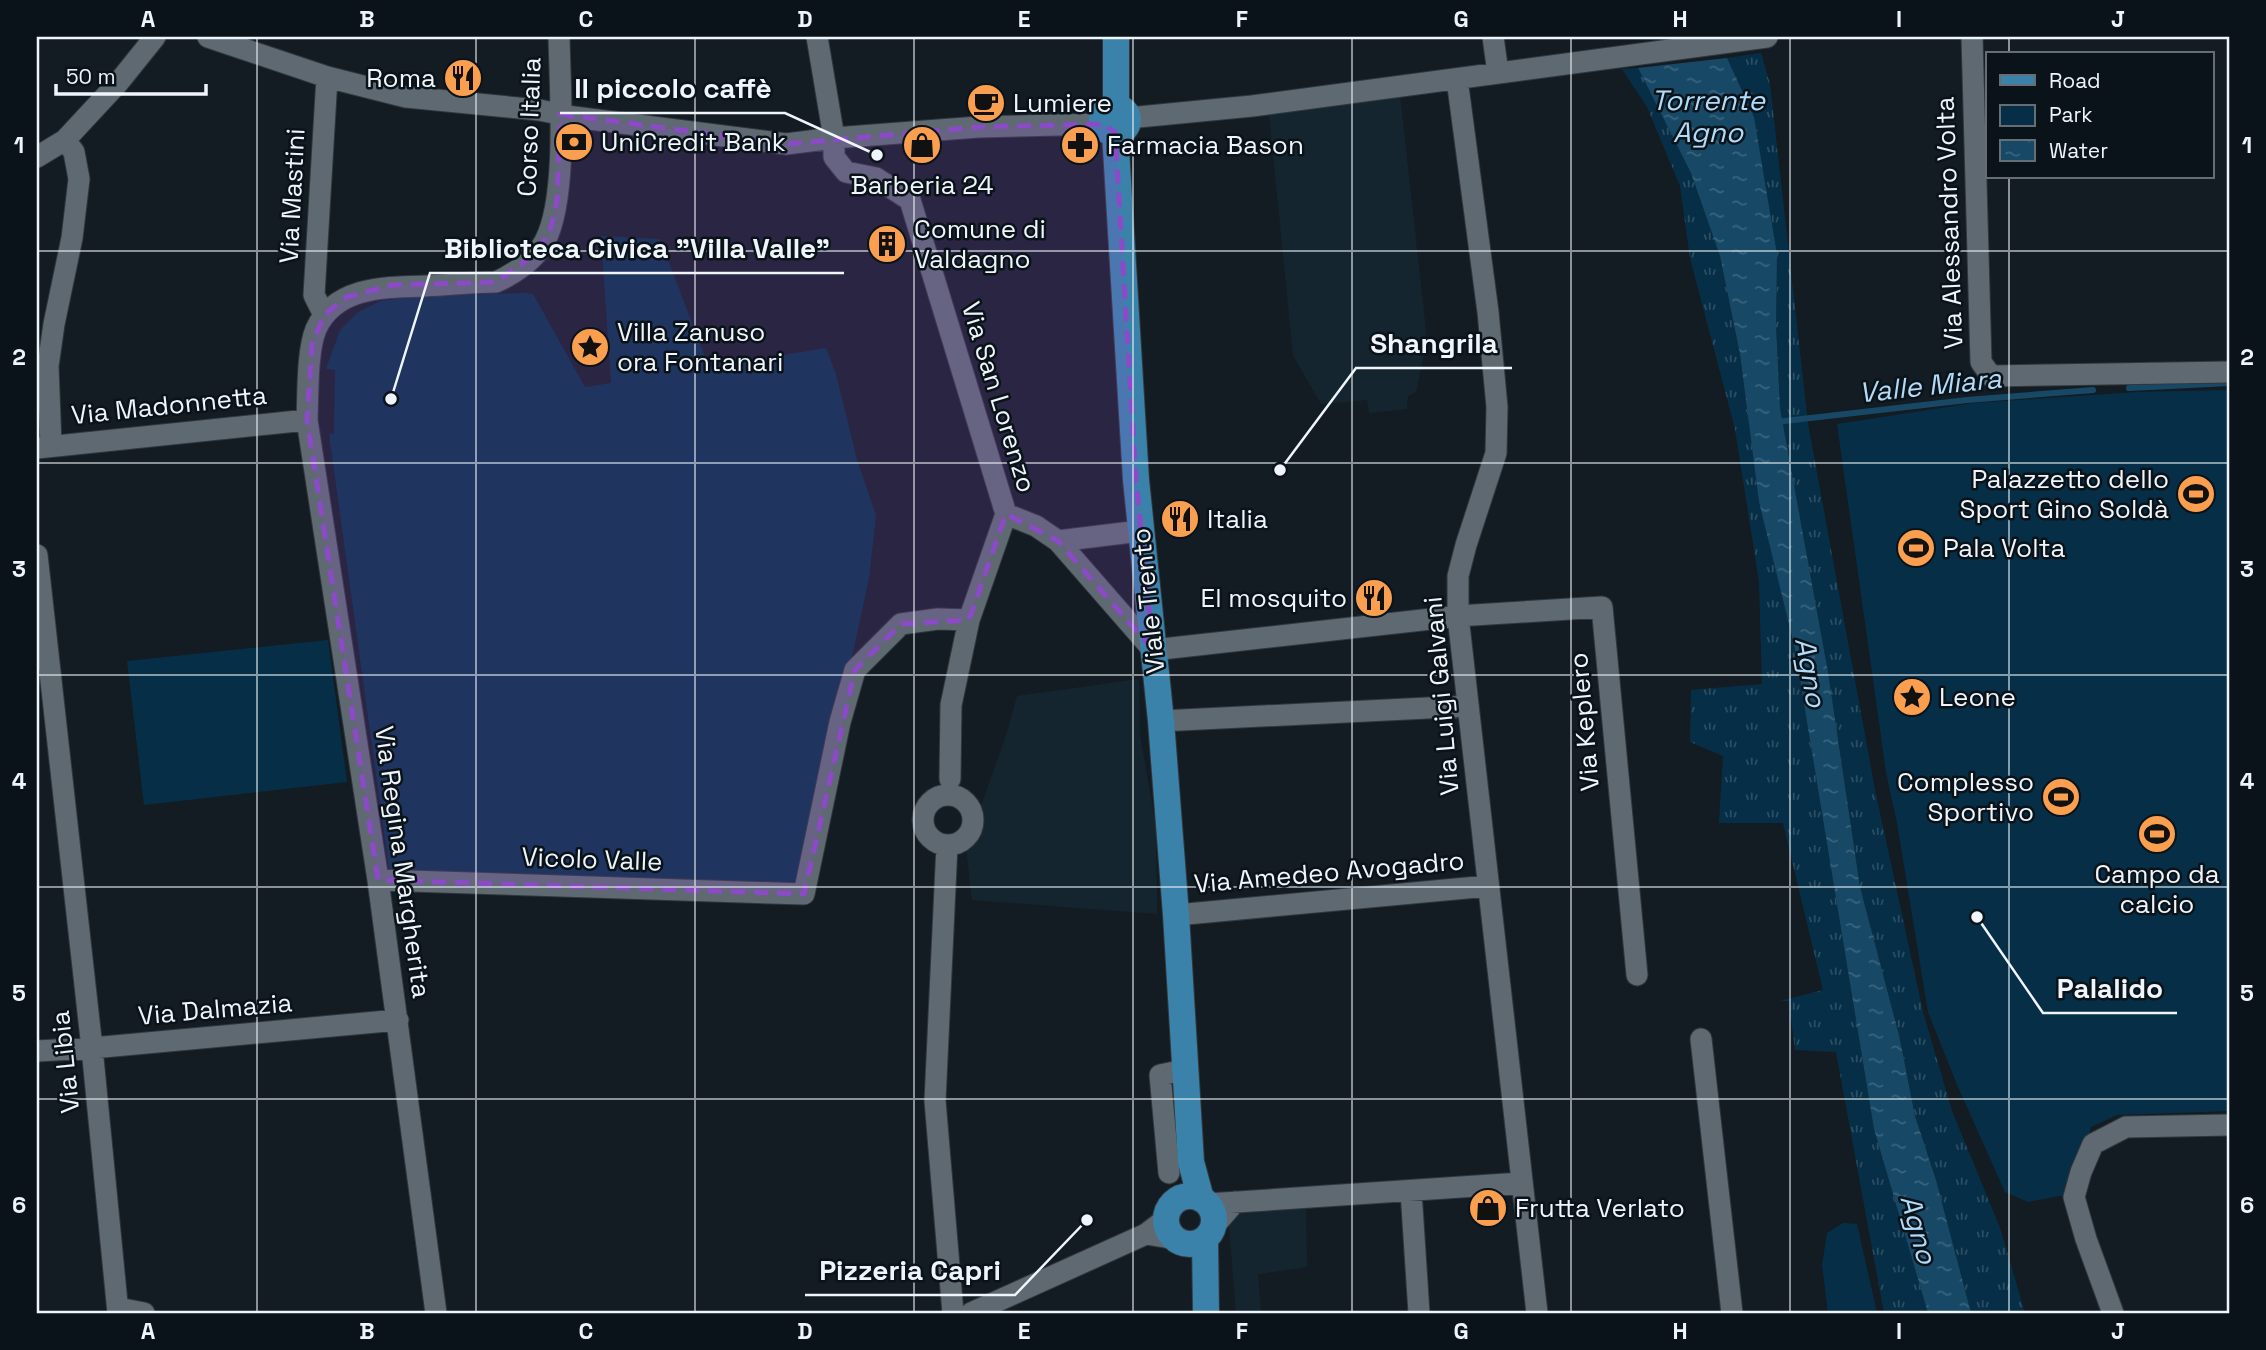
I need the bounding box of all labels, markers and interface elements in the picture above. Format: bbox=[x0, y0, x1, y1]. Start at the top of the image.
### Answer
text: A bbox=[141, 4, 156, 34]
text: B bbox=[359, 4, 375, 34]
text: C bbox=[579, 4, 593, 34]
text: D bbox=[797, 4, 813, 34]
text: E bbox=[1018, 4, 1030, 34]
text: F bbox=[1236, 4, 1248, 34]
text: G bbox=[1453, 4, 1469, 34]
text: H bbox=[1672, 4, 1688, 34]
text: I bbox=[1896, 4, 1902, 34]
text: J bbox=[2111, 4, 2125, 34]
scale bar bbox=[56, 52, 206, 96]
legend bbox=[1986, 52, 2214, 178]
restaurant icon: Roma bbox=[442, 57, 484, 99]
street label: Corso Italia bbox=[510, 57, 548, 197]
place label: Roma bbox=[366, 61, 436, 95]
text: 50 m bbox=[66, 63, 116, 90]
callout: Il piccolo caffè bbox=[560, 64, 785, 113]
text: Road bbox=[2049, 67, 2101, 94]
text: Il piccolo caffè bbox=[574, 70, 772, 106]
cafe icon: Lumiere bbox=[965, 82, 1007, 124]
water label: Torrente Agno bbox=[1651, 82, 1766, 150]
place label: Lumiere bbox=[1013, 86, 1112, 120]
street label: Via Alessandro Volta bbox=[1928, 96, 1970, 350]
text: Park bbox=[2049, 101, 2093, 128]
bank icon: UniCredit Bank bbox=[553, 121, 595, 163]
shop icon: Barberia 24 bbox=[901, 124, 943, 166]
pharmacy icon: Farmacia Bason bbox=[1059, 124, 1101, 166]
place label: UniCredit Bank bbox=[601, 125, 786, 159]
street label: Via Mastini bbox=[271, 127, 313, 265]
place label: Farmacia Bason bbox=[1107, 128, 1304, 162]
text: 1 bbox=[14, 130, 24, 160]
text: 1 bbox=[2242, 130, 2252, 160]
text: Water bbox=[2049, 137, 2108, 164]
place label: Barberia 24 bbox=[850, 168, 994, 202]
place label: Comune di Valdagno bbox=[914, 212, 1046, 276]
building icon: Comune di Valdagno bbox=[866, 223, 908, 265]
callout: Biblioteca Civica "Villa Valle" bbox=[430, 224, 844, 273]
text: Biblioteca Civica "Villa Valle" bbox=[444, 230, 830, 266]
street label: Via San Lorenzo bbox=[954, 298, 1044, 496]
place label: Villa Zanuso ora Fontanari bbox=[617, 315, 783, 379]
callout: Shangrila bbox=[1356, 319, 1512, 368]
text: Shangrila bbox=[1370, 325, 1498, 361]
place icon: Villa Zanuso ora Fontanari bbox=[569, 326, 611, 368]
text: 2 bbox=[12, 342, 26, 372]
text: 2 bbox=[2240, 342, 2254, 372]
water label: Valle Miara bbox=[1857, 360, 2004, 410]
street label: Via Madonnetta bbox=[69, 378, 269, 432]
place label: Palazzetto dello Sport Gino Soldà bbox=[1960, 462, 2169, 526]
sports icon: Palazzetto dello Sport Gino Soldà bbox=[2175, 473, 2217, 515]
restaurant icon: Italia bbox=[1159, 498, 1201, 540]
place label: Italia bbox=[1207, 502, 1268, 536]
street label: Viale Trento bbox=[1123, 526, 1173, 676]
sports icon: Pala Volta bbox=[1895, 527, 1937, 569]
place label: Pala Volta bbox=[1943, 531, 2065, 565]
text: 3 bbox=[12, 554, 26, 584]
text: 3 bbox=[2240, 554, 2254, 584]
restaurant icon: El mosquito bbox=[1353, 577, 1395, 619]
place label: El mosquito bbox=[1201, 581, 1347, 615]
street label: Via Luigi Galvani bbox=[1415, 595, 1467, 797]
water label: Agno bbox=[1787, 634, 1835, 710]
street label: Via Keplero bbox=[1561, 651, 1607, 793]
place icon: Leone bbox=[1891, 676, 1933, 718]
place label: Leone bbox=[1939, 680, 2016, 714]
street label: Via Regina Margherita bbox=[367, 724, 439, 1000]
place label: Complesso Sportivo bbox=[1897, 765, 2034, 829]
text: 4 bbox=[12, 766, 27, 796]
text: 4 bbox=[2240, 766, 2255, 796]
sports icon: Complesso Sportivo bbox=[2040, 776, 2082, 818]
sports icon: Campo da calcio bbox=[2136, 813, 2178, 855]
street label: Vicolo Valle bbox=[521, 840, 663, 878]
street label: Via Amedeo Avogadro bbox=[1192, 843, 1466, 901]
place label: Campo da calcio bbox=[2094, 857, 2220, 921]
callout: Palalido bbox=[2043, 964, 2177, 1013]
text: Palalido bbox=[2057, 970, 2163, 1006]
text: 5 bbox=[12, 978, 26, 1008]
text: 5 bbox=[2240, 978, 2254, 1008]
street label: Via Dalmazia bbox=[136, 985, 294, 1033]
street label: Via Libia bbox=[43, 1009, 87, 1115]
shop icon: Frutta Verlato bbox=[1467, 1187, 1509, 1229]
text: 6 bbox=[12, 1190, 26, 1220]
water label: Agno bbox=[1893, 1190, 1946, 1268]
text: 6 bbox=[2240, 1190, 2254, 1220]
place label: Frutta Verlato bbox=[1515, 1191, 1685, 1225]
callout: Pizzeria Capri bbox=[805, 1246, 1015, 1295]
text: Pizzeria Capri bbox=[819, 1252, 1001, 1288]
text: A bbox=[141, 1316, 156, 1346]
text: B bbox=[359, 1316, 375, 1346]
text: C bbox=[579, 1316, 593, 1346]
text: D bbox=[797, 1316, 813, 1346]
text: E bbox=[1018, 1316, 1030, 1346]
text: F bbox=[1236, 1316, 1248, 1346]
text: G bbox=[1453, 1316, 1469, 1346]
text: H bbox=[1672, 1316, 1688, 1346]
text: I bbox=[1896, 1316, 1902, 1346]
text: J bbox=[2111, 1316, 2125, 1346]

